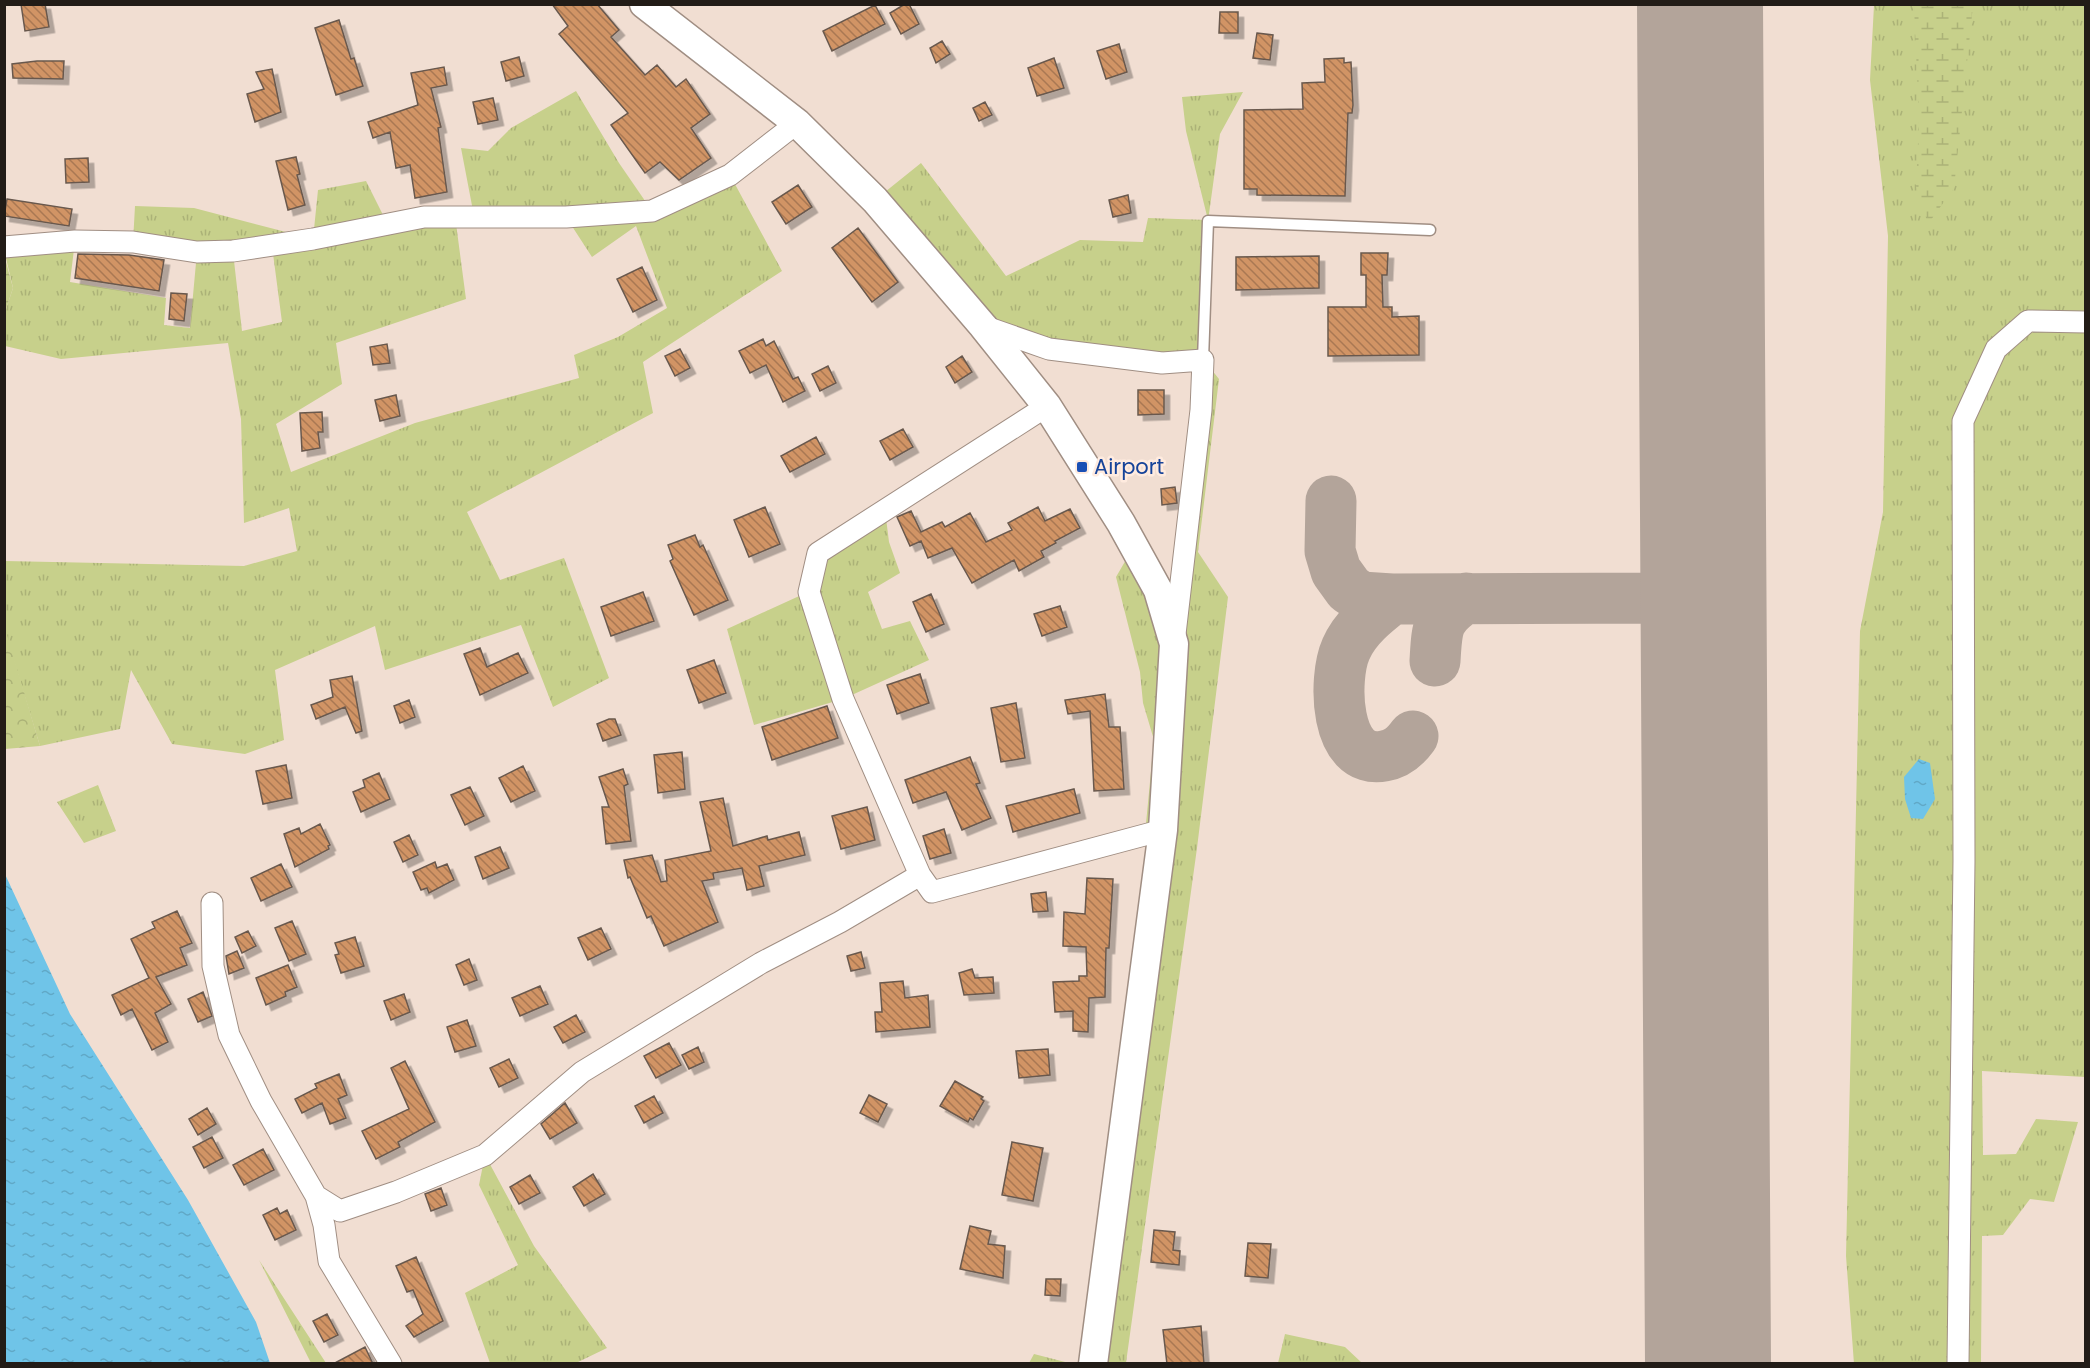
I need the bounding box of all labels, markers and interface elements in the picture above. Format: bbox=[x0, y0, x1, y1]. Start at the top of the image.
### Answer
place label: Airport bbox=[1094, 452, 1164, 481]
marker: Airport bbox=[1075, 460, 1089, 474]

